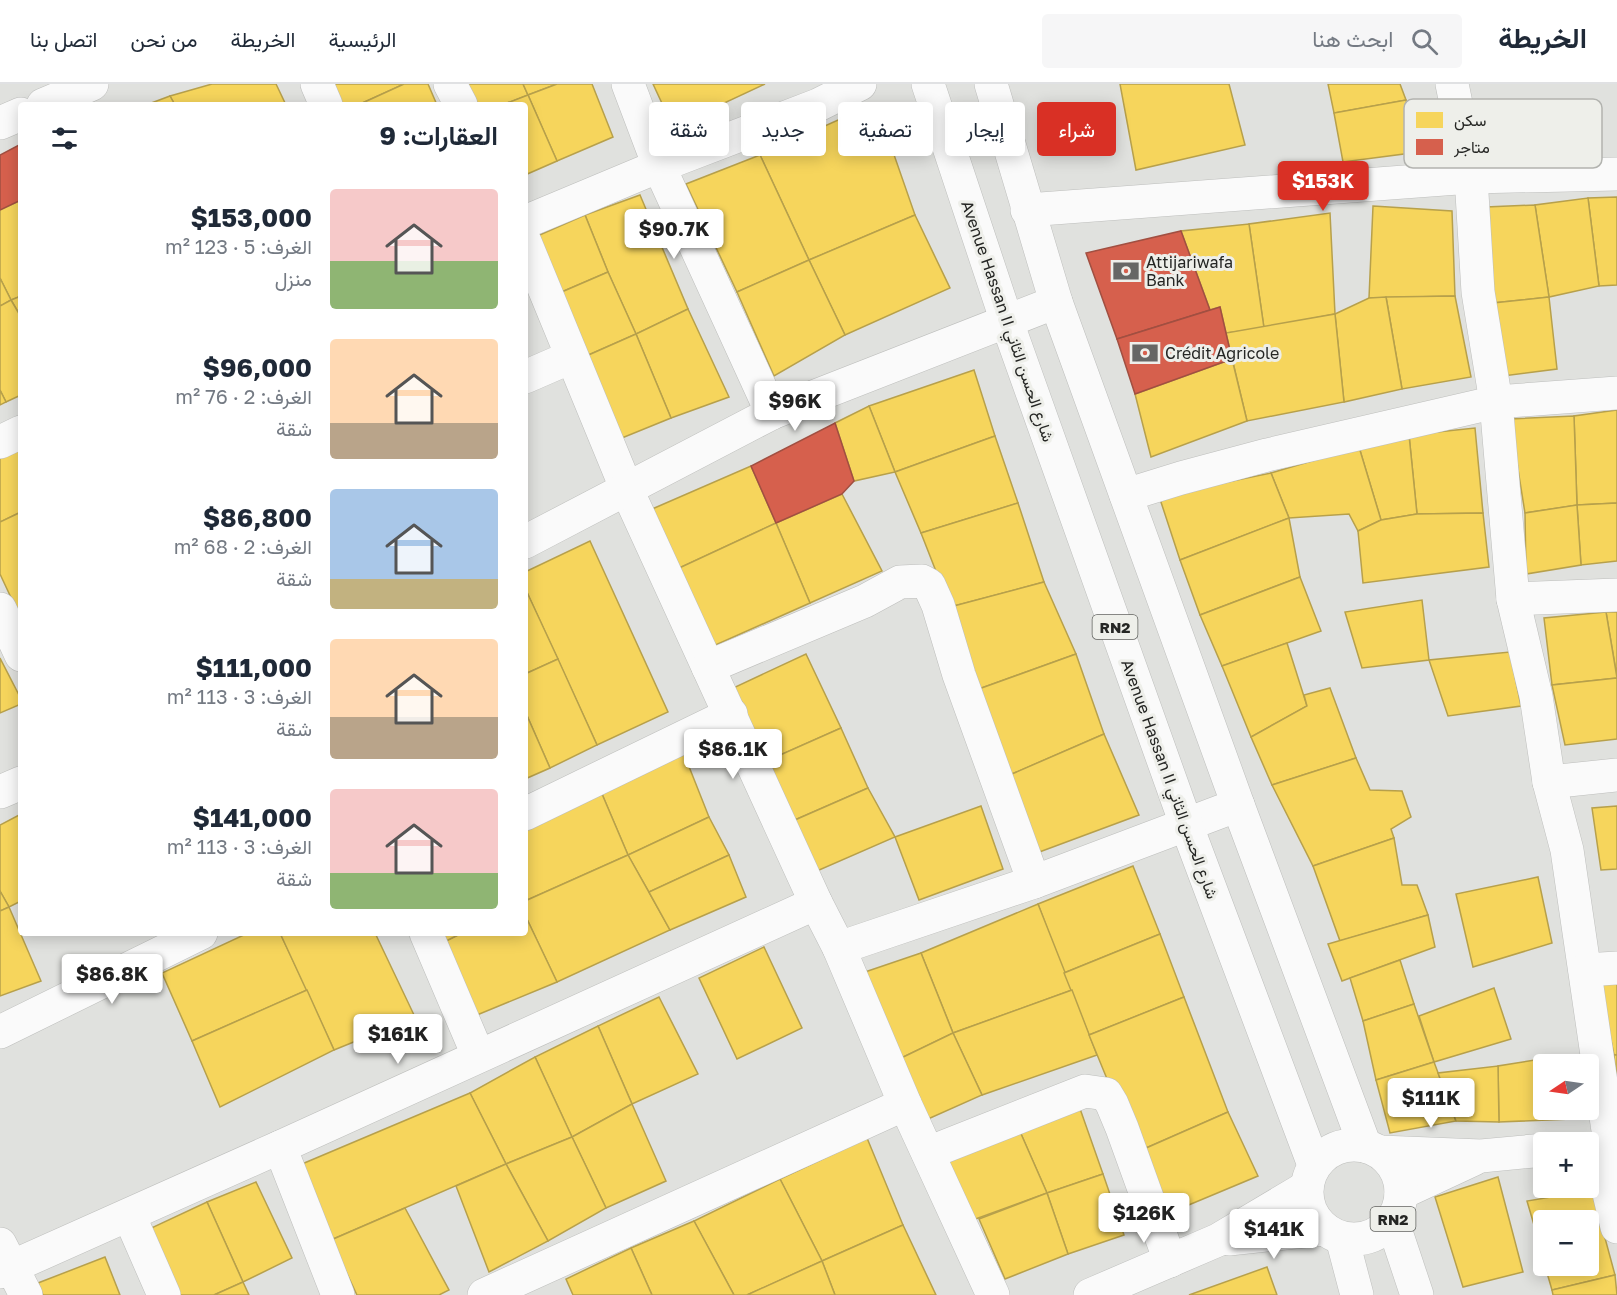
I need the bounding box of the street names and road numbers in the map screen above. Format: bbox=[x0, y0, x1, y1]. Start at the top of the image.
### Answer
street label: Avenue Hassan II شارع الحسن الثاني bbox=[953, 198, 1059, 445]
road number: RN2 bbox=[1092, 615, 1138, 639]
street label: Avenue Hassan II شارع الحسن الثاني bbox=[1113, 656, 1223, 903]
road number: RN2 bbox=[1370, 1207, 1416, 1231]

